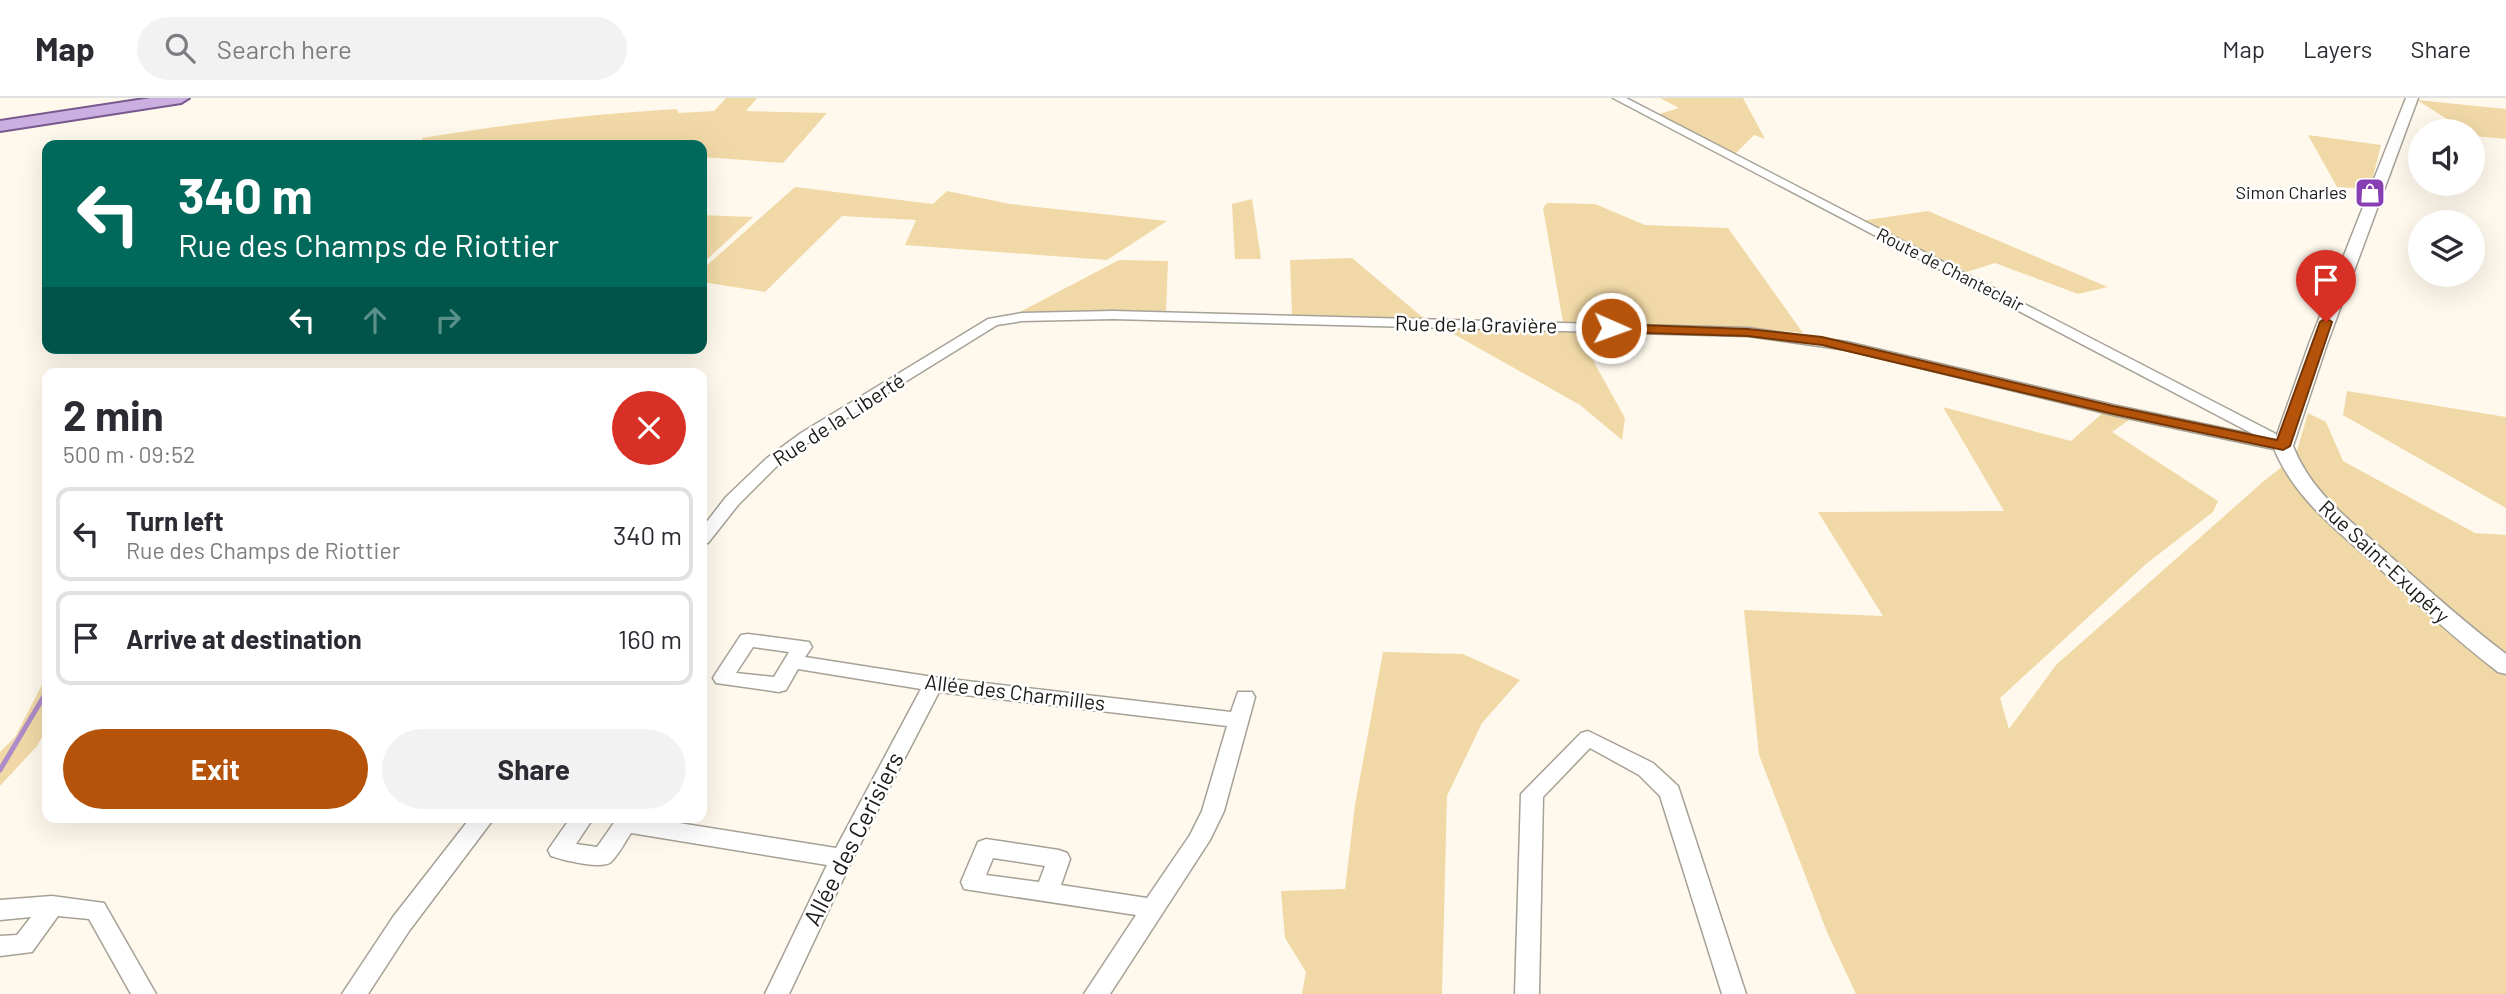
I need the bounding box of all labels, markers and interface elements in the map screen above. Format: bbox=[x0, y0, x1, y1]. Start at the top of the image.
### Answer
search box bbox=[137, 17, 627, 80]
text: Map bbox=[35, 28, 95, 68]
icon: search bbox=[161, 29, 199, 67]
text: Search here bbox=[217, 33, 352, 64]
text: Map bbox=[2222, 34, 2265, 63]
text: Layers bbox=[2303, 34, 2372, 63]
text: Share bbox=[2410, 34, 2471, 63]
map controls bbox=[2408, 119, 2485, 287]
button: sound bbox=[2408, 119, 2485, 196]
text: 340 m bbox=[178, 165, 313, 224]
icon: left bbox=[63, 168, 154, 259]
shop icon: Simon Charles bbox=[2353, 176, 2387, 210]
place label: Simon Charles bbox=[2235, 181, 2347, 203]
button: layers bbox=[2408, 210, 2485, 287]
street label: Route de Chanteclair bbox=[1873, 222, 2028, 316]
text: Rue des Champs de Riottier bbox=[178, 225, 559, 263]
pin bbox=[2296, 250, 2356, 322]
icon: arrive bbox=[2307, 261, 2345, 299]
position arrow bbox=[1574, 291, 1648, 365]
icon: left bbox=[283, 301, 321, 339]
icon: ahead bbox=[356, 301, 394, 339]
icon: right bbox=[429, 301, 467, 339]
street label: Rue de la Gravière bbox=[1395, 310, 1557, 337]
street label: Rue de la Liberté bbox=[767, 367, 909, 471]
text: 2 min bbox=[63, 389, 164, 439]
button: close bbox=[612, 391, 686, 465]
text: 500 m · 09:52 bbox=[63, 440, 195, 468]
street label: Rue Saint-Exupéry bbox=[2315, 494, 2456, 628]
text: Turn left bbox=[126, 505, 224, 536]
icon: left bbox=[67, 515, 105, 553]
text: 340 m bbox=[613, 519, 682, 550]
text: Rue des Champs de Riottier bbox=[126, 536, 400, 564]
icon: arrive bbox=[67, 619, 105, 657]
text: Arrive at destination bbox=[126, 623, 362, 654]
text: 160 m bbox=[618, 623, 682, 654]
street label: Allée des Charmilles bbox=[923, 668, 1107, 715]
button: Exit bbox=[63, 729, 368, 809]
button: Share bbox=[382, 729, 686, 809]
street label: Allée des Cerisiers bbox=[796, 747, 909, 930]

